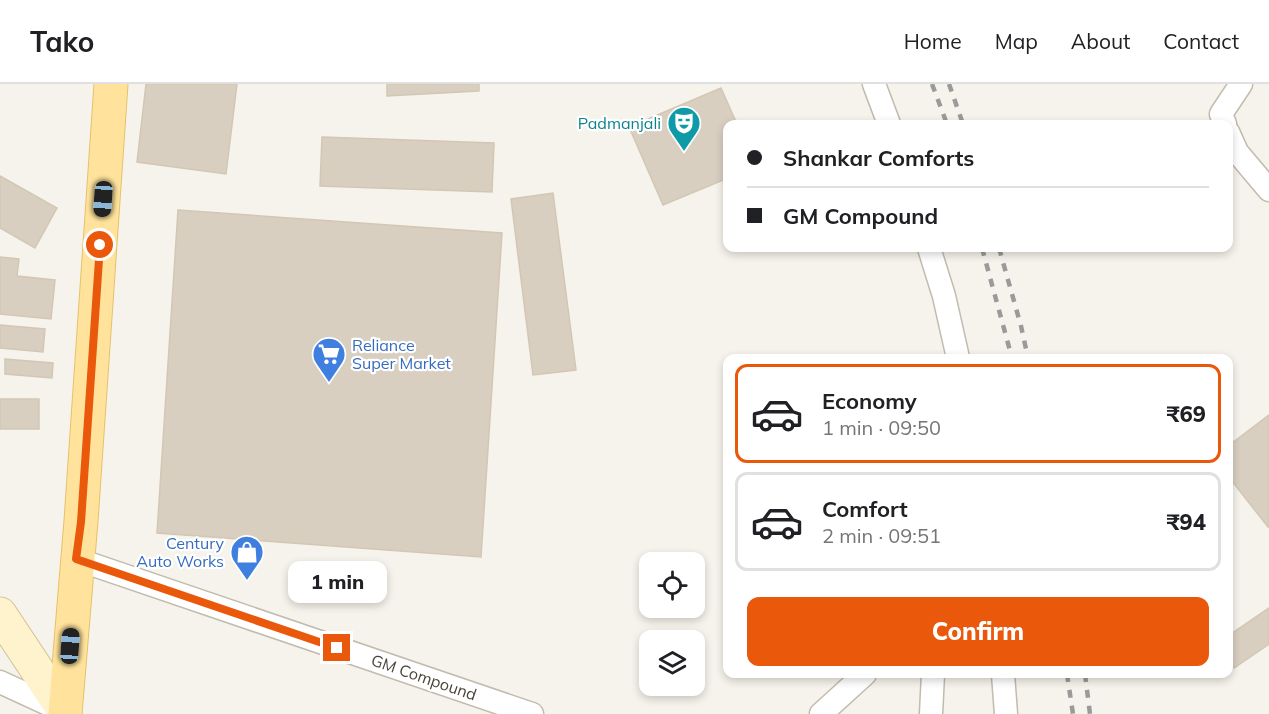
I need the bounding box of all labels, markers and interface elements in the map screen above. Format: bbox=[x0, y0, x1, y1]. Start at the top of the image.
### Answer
text: Tako bbox=[30, 24, 94, 59]
text: Home bbox=[904, 28, 962, 54]
text: Map bbox=[995, 28, 1038, 54]
text: About bbox=[1071, 28, 1130, 54]
text: Contact bbox=[1163, 28, 1239, 54]
theatre icon: Padmanjali bbox=[666, 105, 702, 152]
place label: Padmanjali bbox=[578, 113, 661, 133]
text: Shankar Comforts bbox=[783, 144, 974, 172]
car bbox=[93, 180, 113, 218]
text: GM Compound bbox=[783, 202, 938, 230]
route start bbox=[86, 231, 113, 258]
place label: Reliance Super Market bbox=[352, 335, 451, 373]
supermarket icon: Reliance Super Market bbox=[311, 336, 347, 383]
icon: car bbox=[750, 387, 804, 441]
text: Economy bbox=[822, 387, 917, 415]
text: ₹69 bbox=[1166, 400, 1206, 428]
text: 1 min · 09:50 bbox=[822, 415, 941, 440]
icon: car bbox=[750, 495, 804, 549]
text: Comfort bbox=[822, 495, 908, 523]
text: ₹94 bbox=[1166, 508, 1206, 536]
text: 2 min · 09:51 bbox=[822, 523, 941, 548]
place label: Century Auto Works bbox=[136, 533, 224, 571]
shop icon: Century Auto Works bbox=[229, 534, 265, 581]
map controls bbox=[639, 552, 705, 696]
button: locate bbox=[639, 552, 705, 618]
callout: 1 min bbox=[288, 561, 386, 603]
text: 1 min bbox=[311, 569, 364, 594]
button: Confirm bbox=[747, 597, 1209, 666]
car bbox=[60, 627, 80, 665]
button: layers bbox=[639, 630, 705, 696]
route end bbox=[323, 634, 350, 661]
street label: GM Compound bbox=[369, 650, 479, 704]

